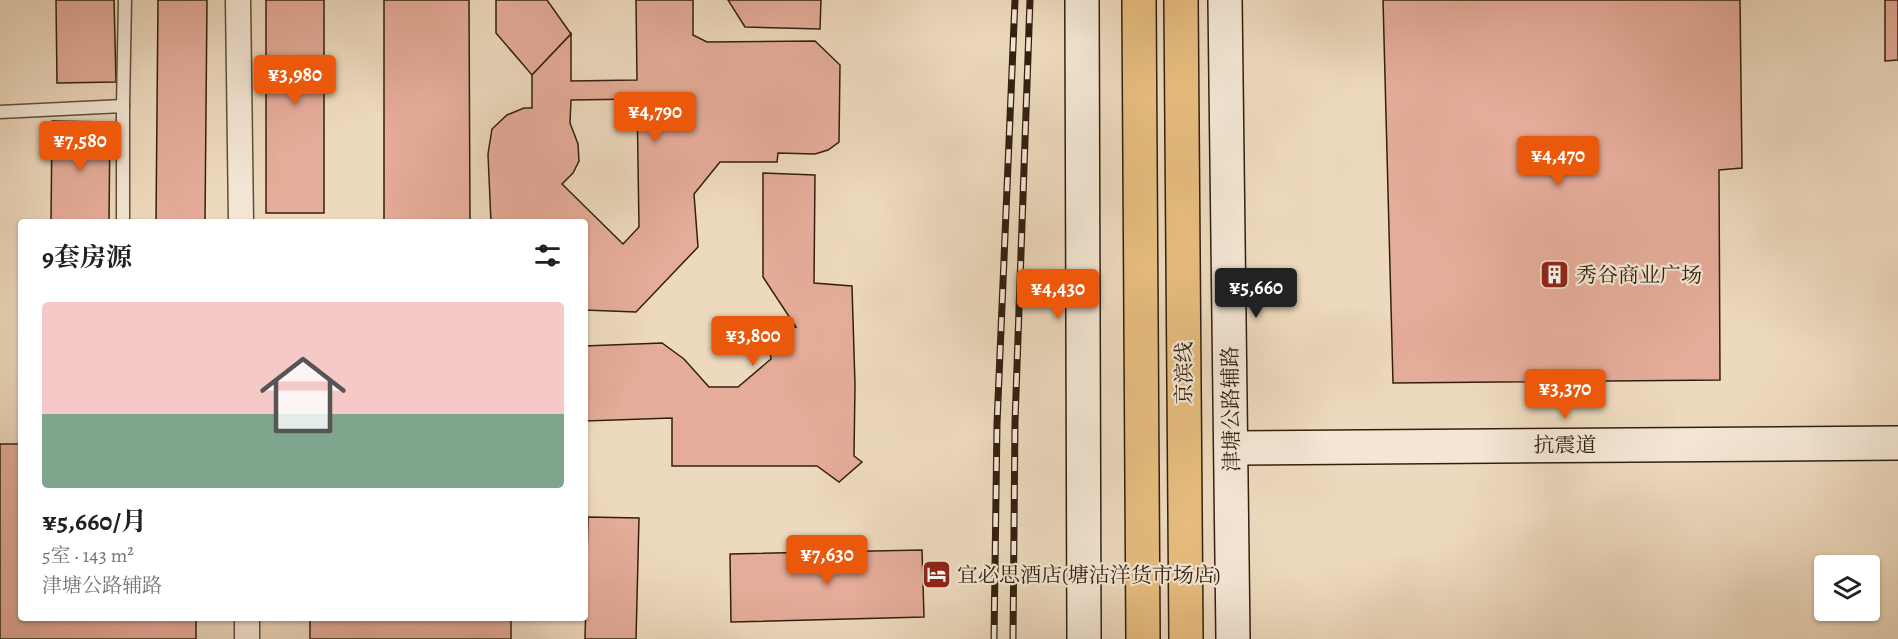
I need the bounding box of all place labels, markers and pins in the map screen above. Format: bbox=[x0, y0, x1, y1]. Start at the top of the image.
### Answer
pin: ¥3,980 bbox=[246, 55, 344, 106]
pin: ¥4,790 bbox=[606, 92, 704, 143]
pin: ¥7,580 bbox=[31, 121, 129, 172]
pin: ¥4,470 bbox=[1509, 136, 1607, 187]
building icon: 秀谷商业广场 bbox=[1539, 259, 1571, 291]
place label: 秀谷商业广场 bbox=[1576, 261, 1702, 289]
pin: ¥5,660 bbox=[1207, 268, 1305, 319]
pin: ¥4,430 bbox=[1009, 269, 1107, 320]
pin: ¥3,800 bbox=[704, 316, 802, 367]
pin: ¥3,370 bbox=[1516, 369, 1614, 420]
pin: ¥7,630 bbox=[778, 535, 876, 586]
hotel icon: 宜必思酒店(塘沽洋货市场店) bbox=[920, 559, 952, 591]
place label: 宜必思酒店(塘沽洋货市场店) bbox=[957, 561, 1221, 589]

